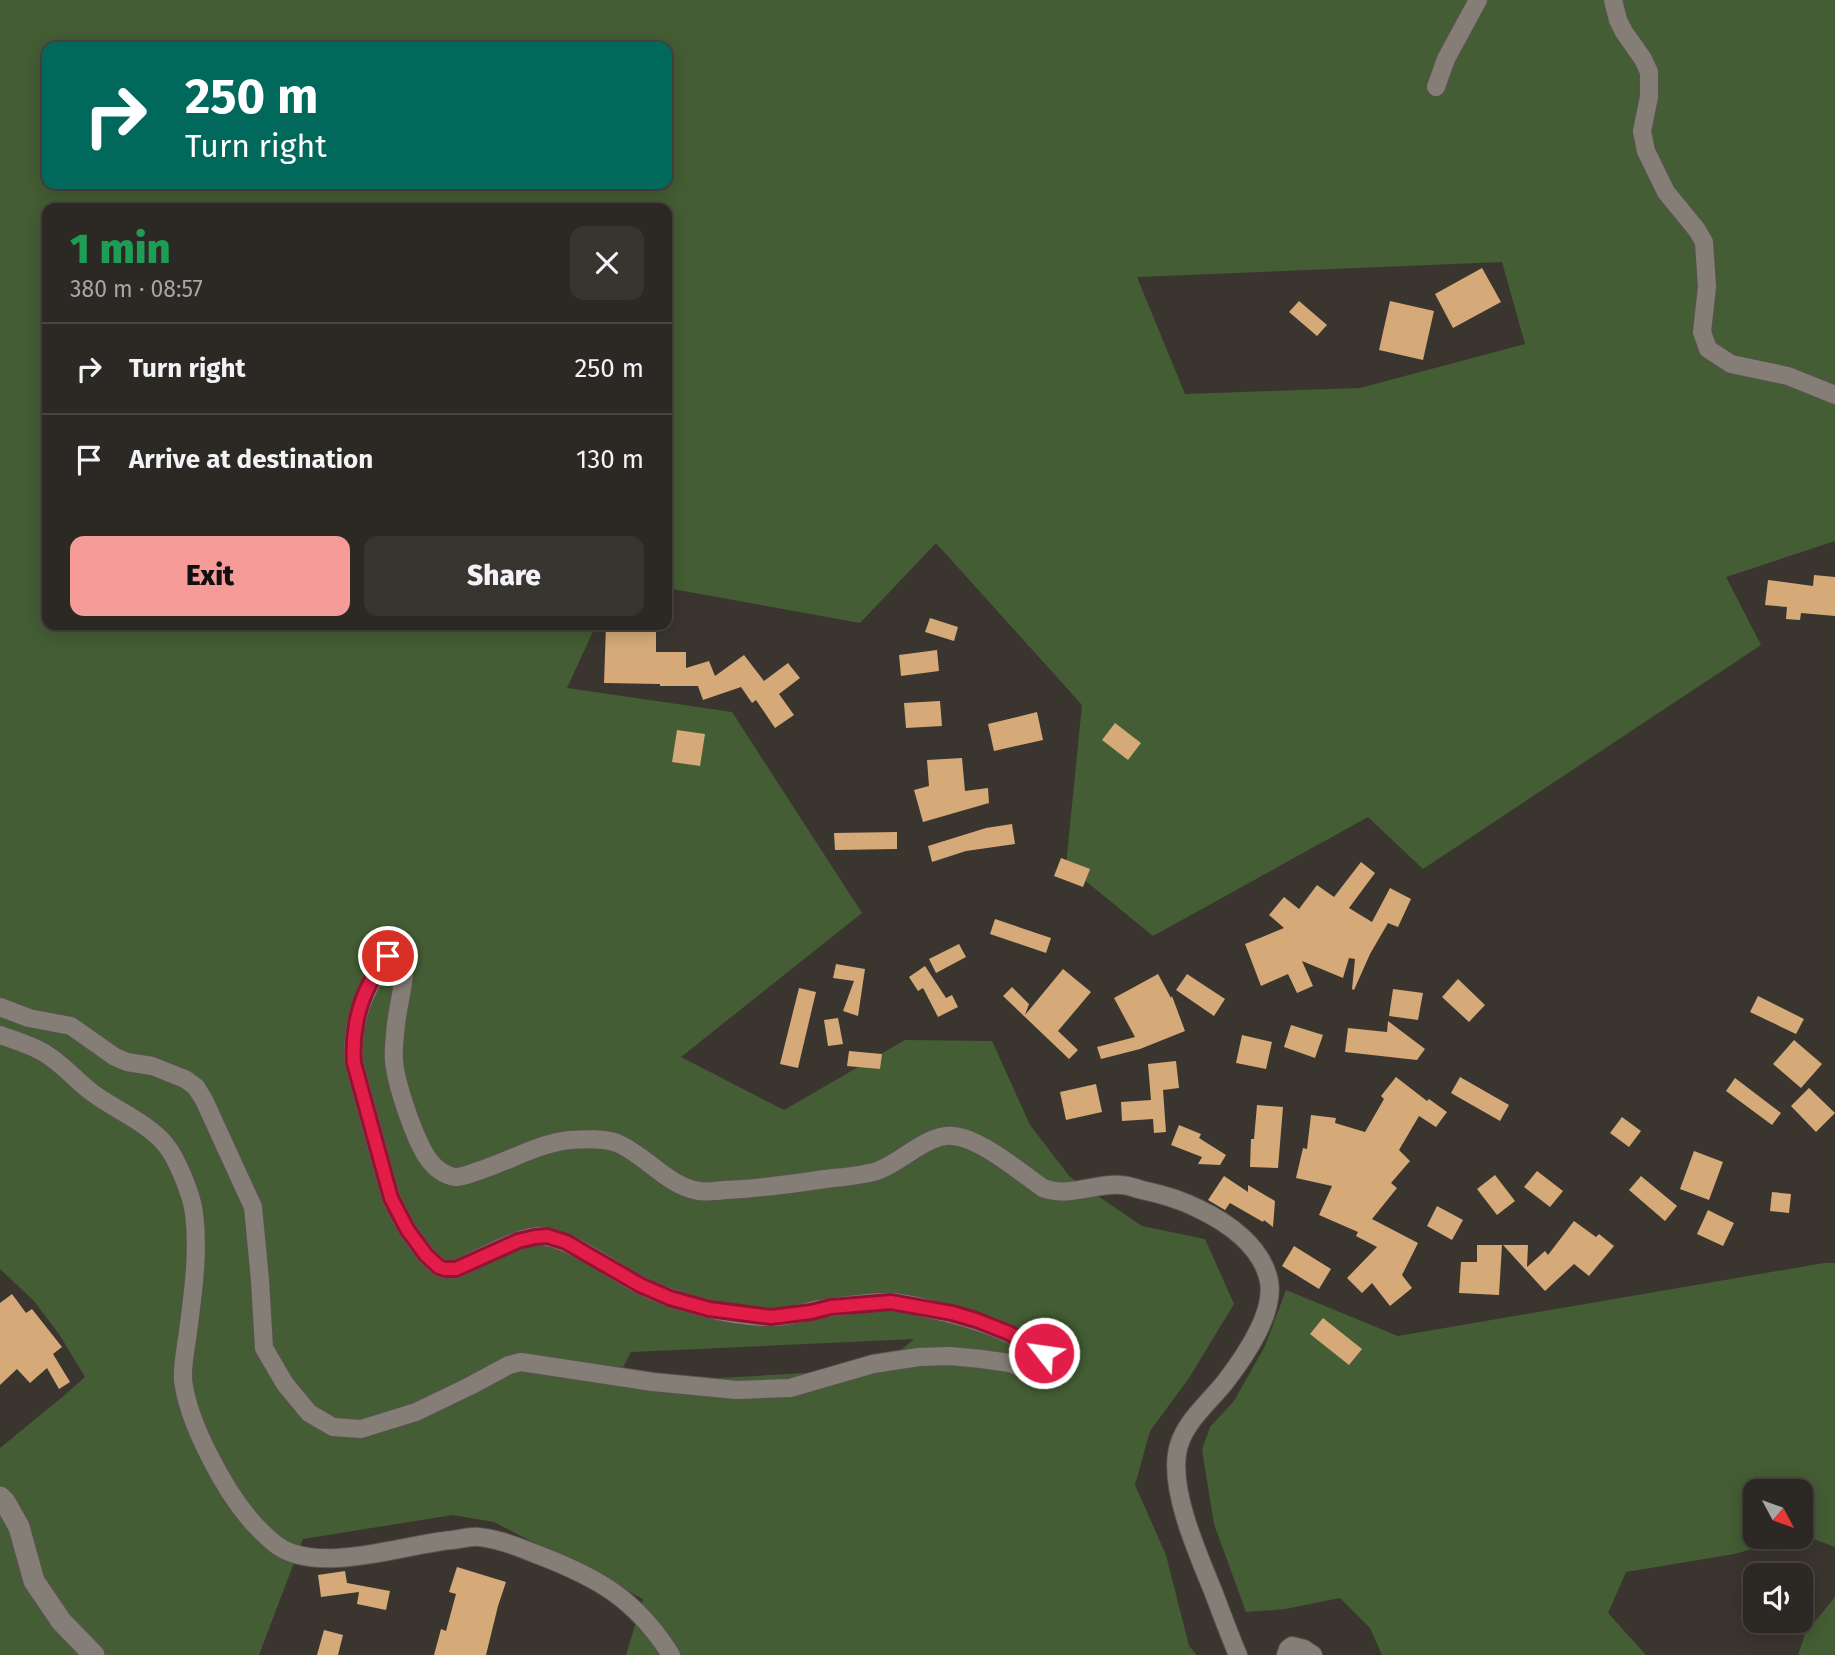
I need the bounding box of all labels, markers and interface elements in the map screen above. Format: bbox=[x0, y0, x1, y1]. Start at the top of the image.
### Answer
text: 250 m bbox=[185, 67, 318, 126]
icon: right bbox=[70, 70, 161, 161]
text: Turn right bbox=[185, 127, 327, 165]
text: 1 min bbox=[70, 224, 171, 274]
button: close bbox=[570, 226, 644, 300]
text: 380 m · 08:57 bbox=[70, 275, 203, 303]
icon: right bbox=[70, 350, 108, 388]
text: Turn right bbox=[129, 353, 246, 384]
text: 250 m bbox=[574, 353, 644, 384]
icon: arrive bbox=[70, 441, 108, 479]
text: Arrive at destination bbox=[129, 444, 373, 475]
text: 130 m bbox=[576, 444, 644, 475]
button: Exit bbox=[70, 536, 350, 616]
button: Share bbox=[364, 536, 644, 616]
pin bbox=[358, 926, 418, 986]
icon: arrive bbox=[369, 937, 407, 975]
position arrow bbox=[1007, 1316, 1081, 1390]
north arrow bbox=[1743, 1479, 1813, 1549]
map controls bbox=[1743, 1479, 1813, 1633]
button: sound bbox=[1743, 1563, 1813, 1633]

